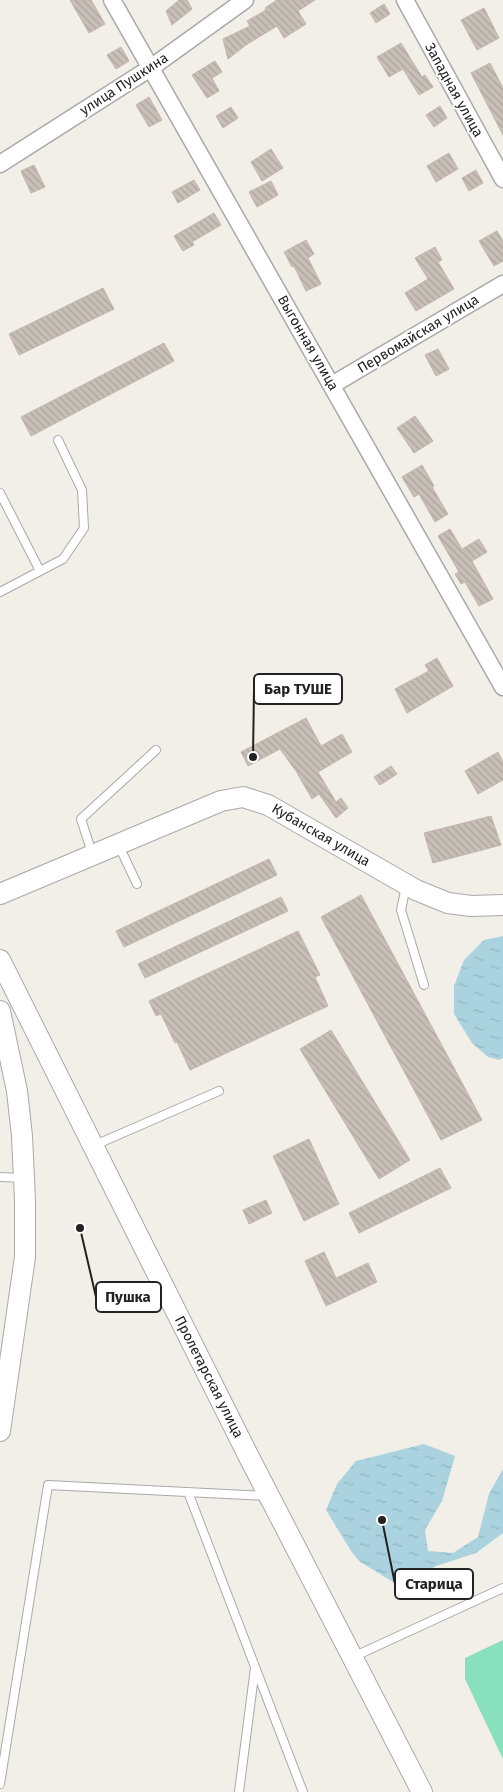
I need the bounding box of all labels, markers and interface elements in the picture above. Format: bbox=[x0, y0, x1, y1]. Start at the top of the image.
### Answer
street label: Западная улица bbox=[421, 40, 487, 140]
street label: улица Пушкина bbox=[77, 49, 171, 119]
street label: Первомайская улица bbox=[354, 291, 482, 377]
street label: Выгонная улица bbox=[274, 292, 342, 394]
callout: Бар ТУШЕ bbox=[254, 674, 342, 704]
text: Бар ТУШЕ bbox=[264, 680, 332, 698]
street label: Кубанская улица bbox=[269, 800, 373, 870]
callout: Пушка bbox=[96, 1282, 161, 1312]
text: Пушка bbox=[105, 1288, 151, 1306]
street label: Пролетарская улица bbox=[171, 1313, 247, 1441]
callout: Старица bbox=[395, 1569, 473, 1599]
text: Старица bbox=[405, 1575, 463, 1593]

